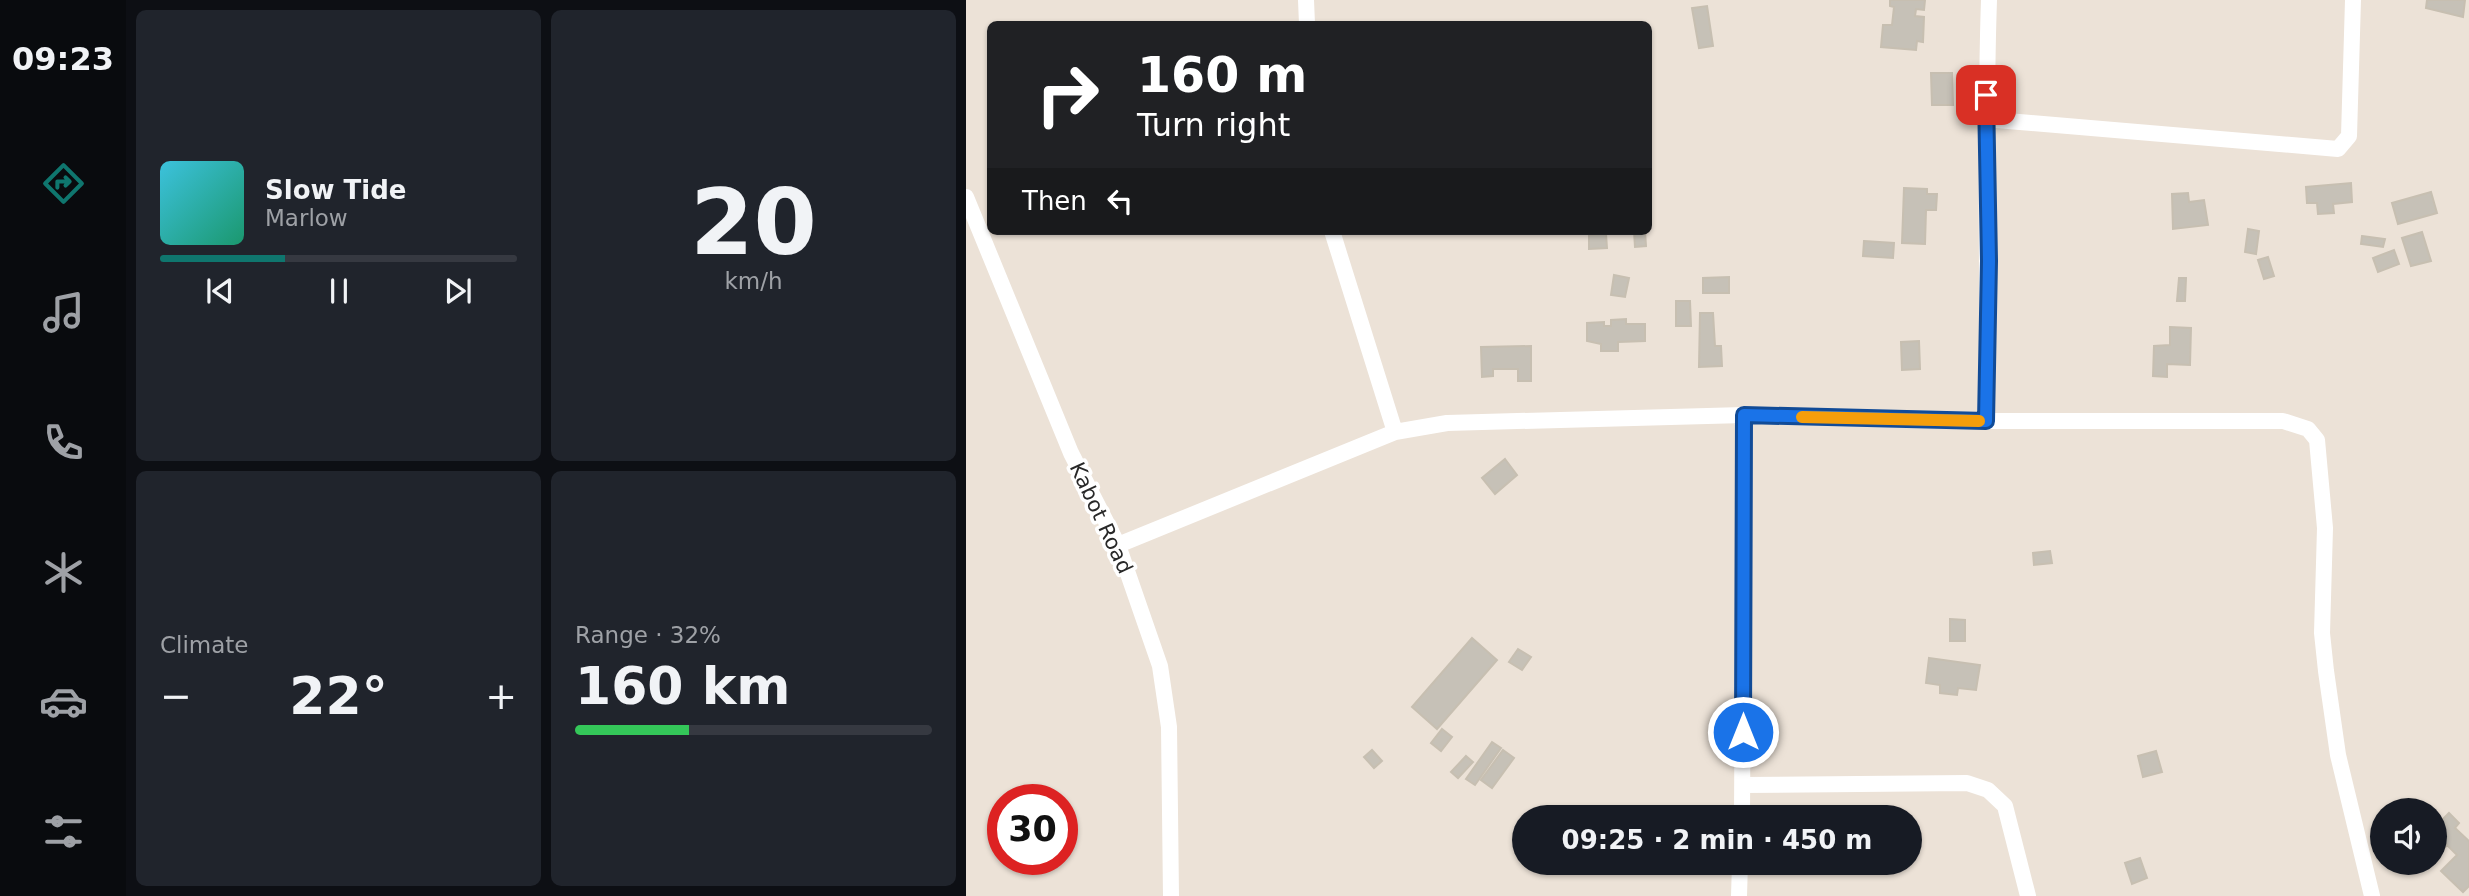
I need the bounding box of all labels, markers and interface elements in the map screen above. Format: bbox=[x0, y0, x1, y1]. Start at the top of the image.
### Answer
text: 09:23 bbox=[12, 40, 114, 78]
text: 160 m bbox=[1137, 47, 1307, 104]
icon: right bbox=[1022, 49, 1113, 140]
pin bbox=[1956, 65, 2016, 125]
icon: arrive bbox=[1967, 76, 2005, 114]
text: Turn right bbox=[1137, 106, 1290, 144]
icon: directions bbox=[39, 159, 88, 208]
text: 20 bbox=[690, 170, 817, 275]
text: Slow Tide bbox=[265, 175, 406, 205]
icon: left bbox=[1101, 182, 1139, 220]
text: Then bbox=[1022, 186, 1087, 216]
text: Marlow bbox=[265, 205, 348, 231]
text: km/h bbox=[724, 268, 783, 294]
icon: previous bbox=[201, 272, 239, 310]
icon: pause bbox=[320, 272, 358, 310]
icon: next bbox=[439, 272, 477, 310]
icon: music bbox=[39, 288, 88, 337]
icon: phone bbox=[39, 418, 88, 467]
street label: Kabot Road bbox=[1065, 459, 1137, 577]
icon: climate bbox=[39, 548, 88, 597]
text: Range · 32% bbox=[575, 622, 721, 648]
text: Climate bbox=[160, 632, 249, 658]
text: 160 km bbox=[575, 656, 790, 716]
text: 22° bbox=[289, 666, 388, 726]
text: − bbox=[160, 674, 192, 718]
text: + bbox=[485, 674, 517, 718]
icon: car bbox=[39, 677, 88, 726]
position arrow bbox=[1706, 695, 1780, 769]
speed limit sign: 30 bbox=[987, 784, 1078, 875]
map controls bbox=[2370, 798, 2447, 875]
button: sound bbox=[2370, 798, 2447, 875]
icon: filters bbox=[39, 807, 88, 856]
text: 09:25 · 2 min · 450 m bbox=[1562, 825, 1872, 855]

